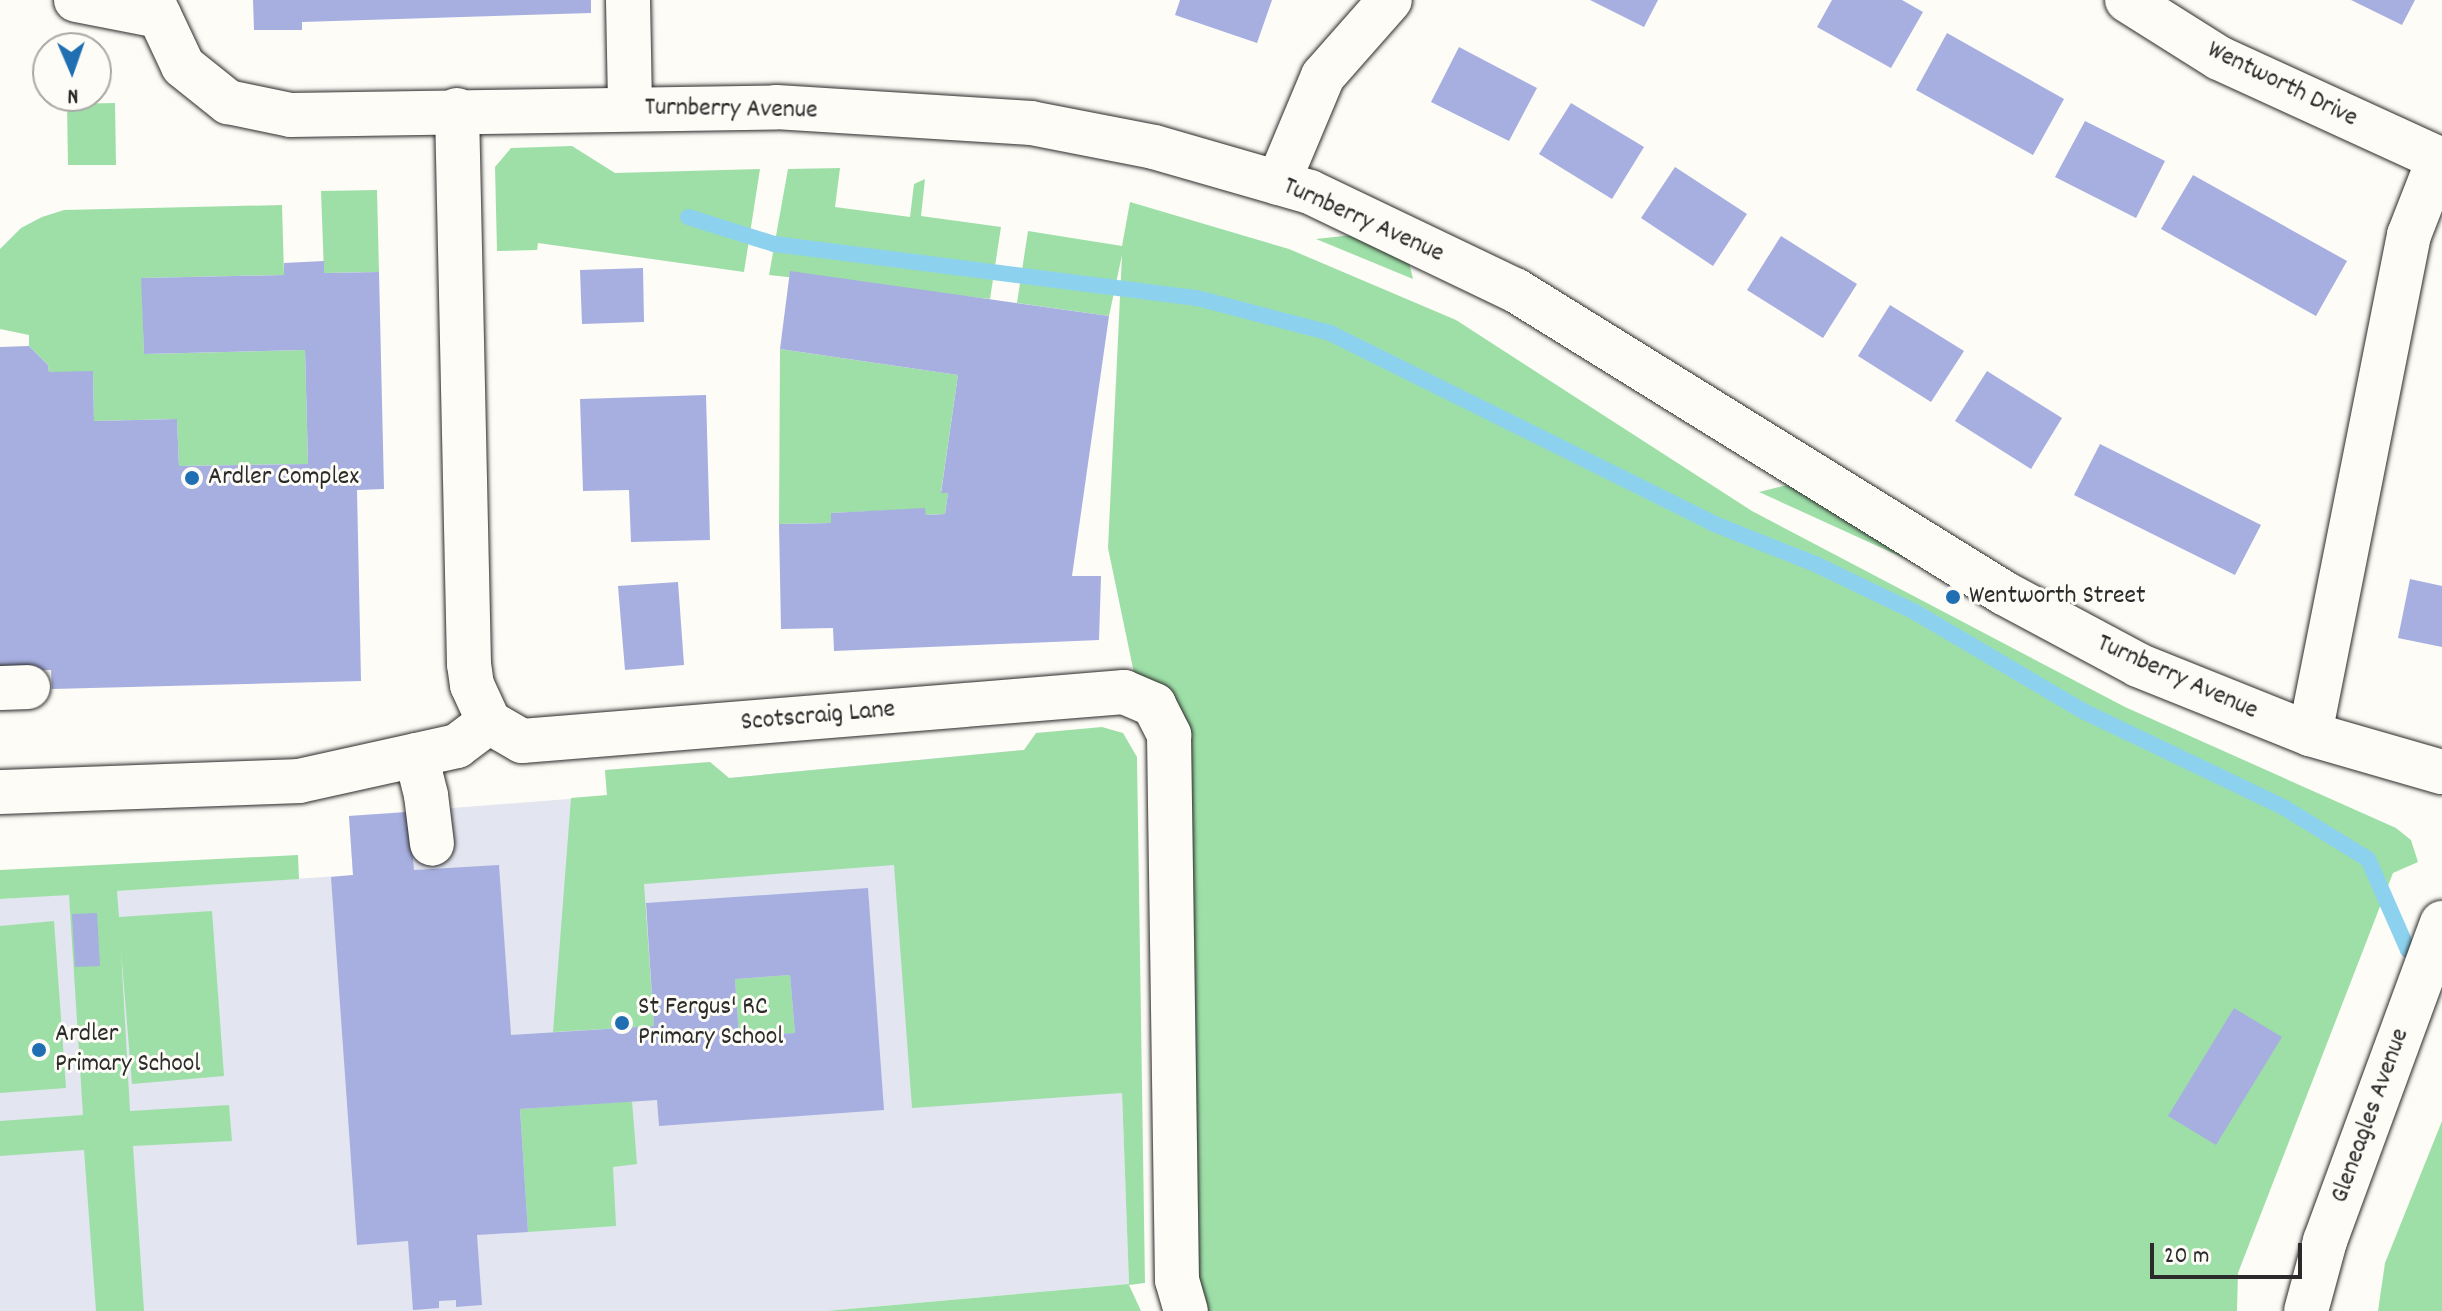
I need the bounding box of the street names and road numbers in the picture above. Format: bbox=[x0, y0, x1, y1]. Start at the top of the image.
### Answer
street label: Wentworth Drive bbox=[2202, 35, 2362, 135]
street label: Turnberry Avenue bbox=[644, 93, 818, 127]
street label: Turnberry Avenue bbox=[1278, 172, 1448, 270]
street label: Turnberry Avenue bbox=[2092, 629, 2262, 727]
street label: Scotscraig Lane bbox=[740, 695, 896, 739]
street label: Gleneagles Avenue bbox=[2325, 1024, 2417, 1208]

